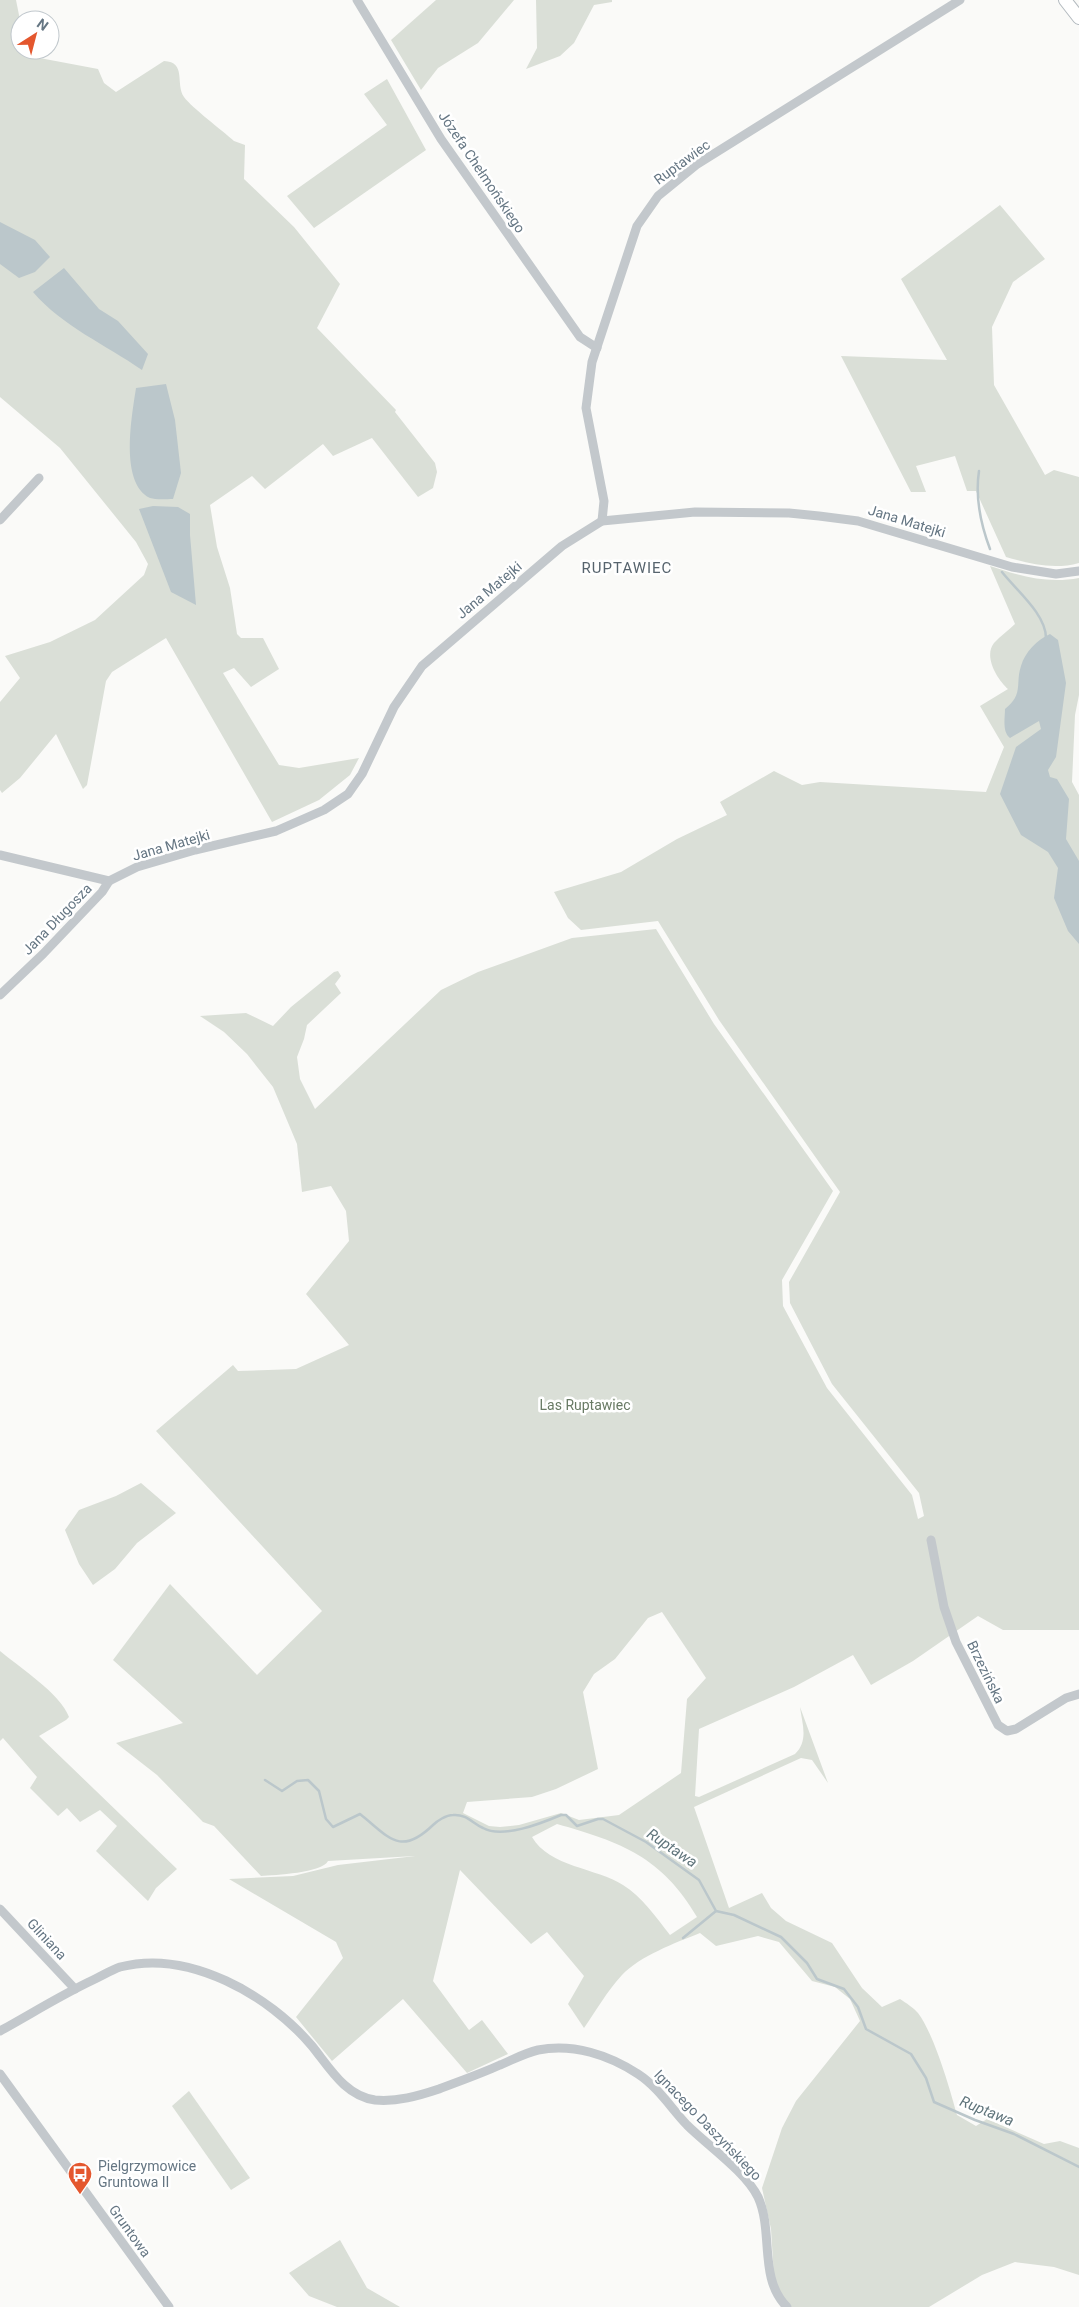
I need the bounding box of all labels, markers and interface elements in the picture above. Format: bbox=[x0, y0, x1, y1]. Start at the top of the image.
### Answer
north arrow bbox=[10, 10, 60, 60]
text: N bbox=[34, 15, 51, 34]
street label: Józefa Chełmońskiego bbox=[435, 108, 529, 236]
street label: Ruptawiec bbox=[651, 136, 713, 188]
street label: Jana Matejki bbox=[866, 502, 948, 540]
street label: Jana Matejki bbox=[453, 558, 525, 622]
district label: RUPTAWIEC bbox=[582, 559, 672, 577]
street label: Jana Matejki bbox=[130, 826, 212, 864]
street label: Jana Długosza bbox=[19, 880, 95, 958]
park label: Las Ruptawiec bbox=[540, 1397, 630, 1413]
street label: Brzezińska bbox=[964, 1638, 1008, 1706]
water label: Ruptawa bbox=[643, 1825, 701, 1871]
street label: Gliniana bbox=[24, 1915, 70, 1963]
street label: Ignacego Daszyńskiego bbox=[651, 2066, 765, 2184]
water label: Ruptawa bbox=[957, 2092, 1017, 2130]
place label: Pielgrzymowice Gruntowa II bbox=[98, 2158, 196, 2190]
bus stop icon: Pielgrzymowice Gruntowa II bbox=[67, 2161, 93, 2195]
street label: Gruntowa bbox=[106, 2202, 154, 2260]

